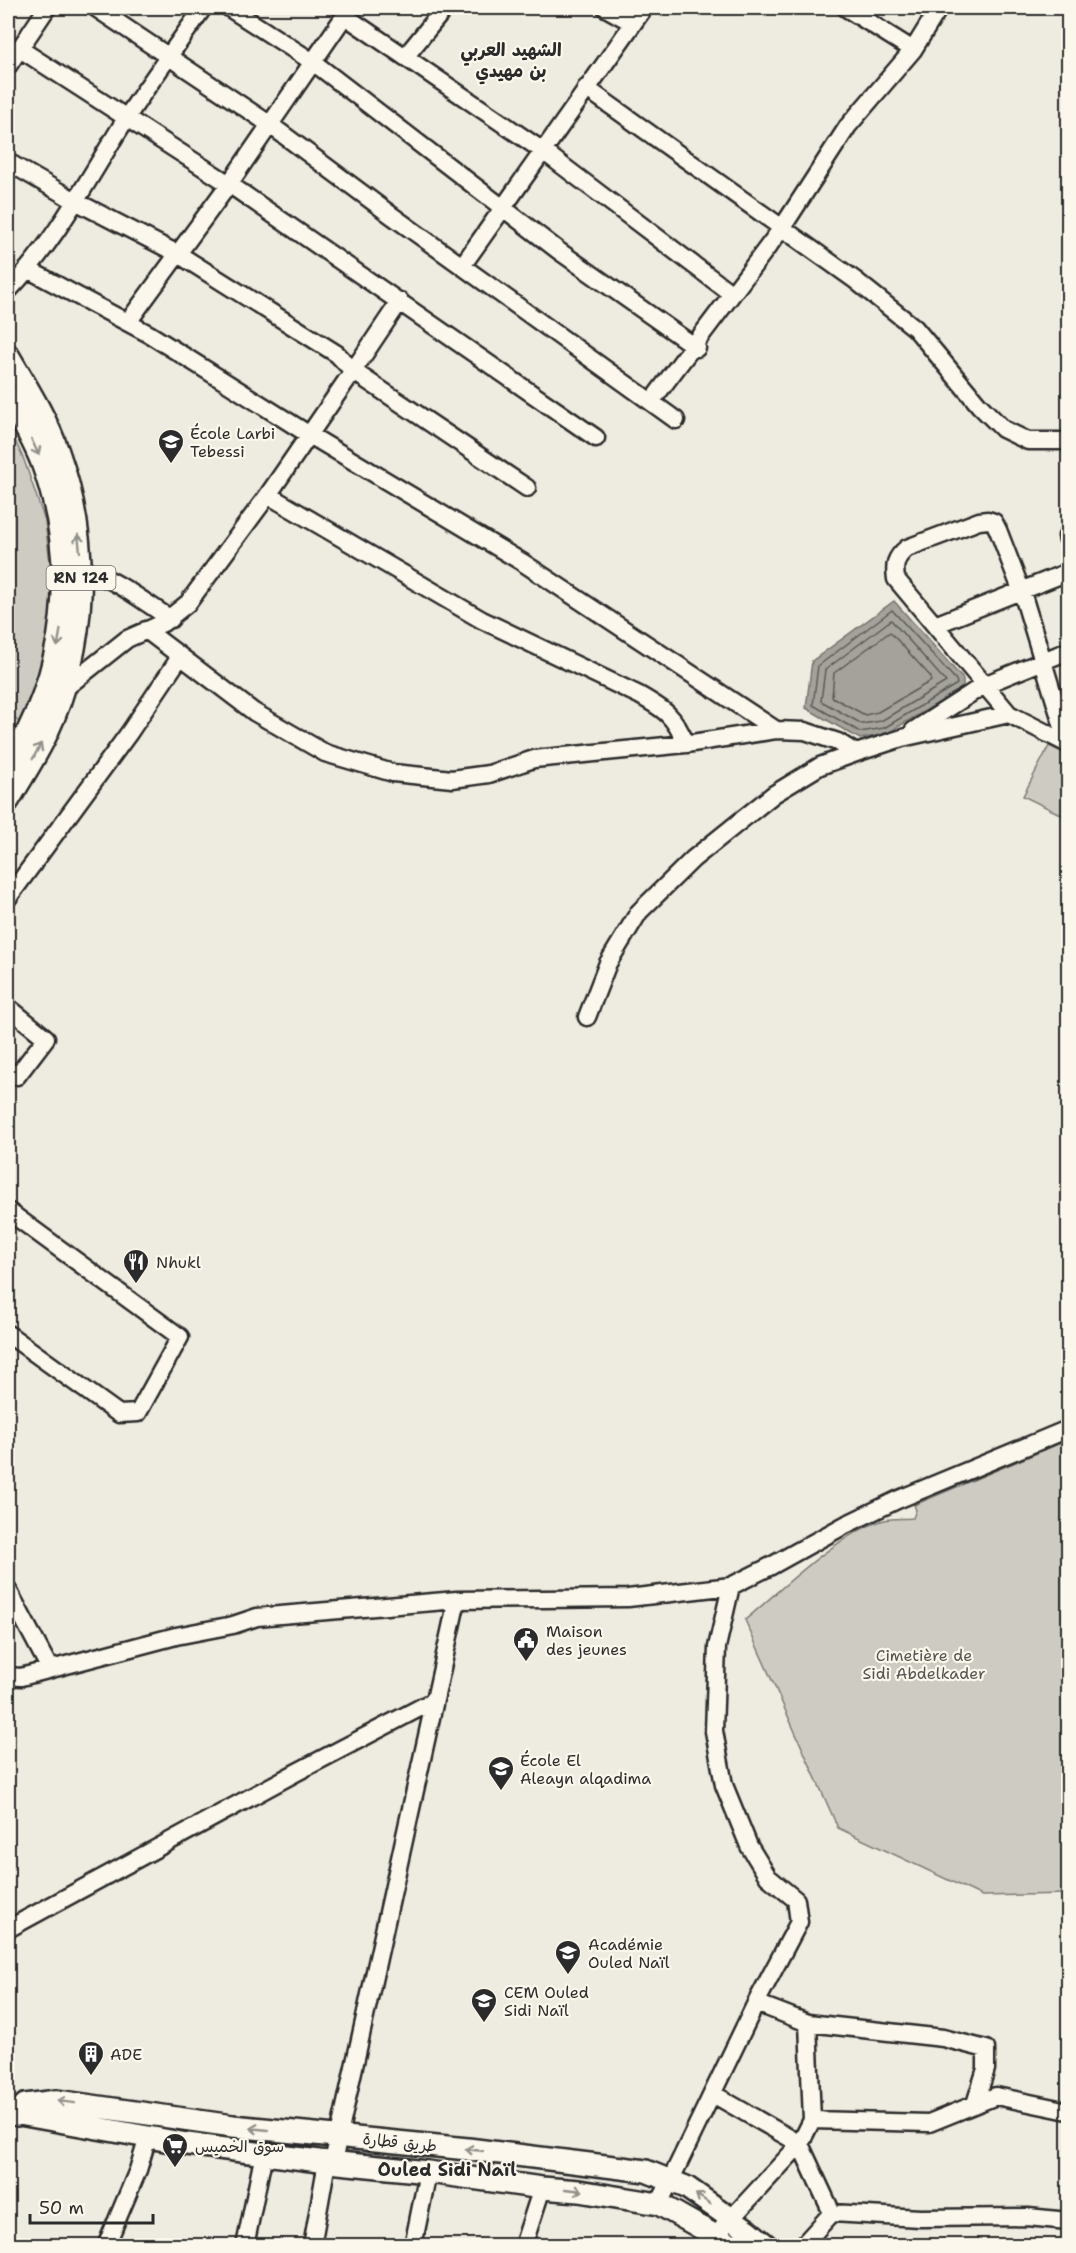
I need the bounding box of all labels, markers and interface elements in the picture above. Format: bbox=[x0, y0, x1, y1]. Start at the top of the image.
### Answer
district label: الشهيد العربي بن مهيدي bbox=[461, 38, 561, 85]
place label: École Larbi Tebessi bbox=[190, 423, 275, 462]
school or university icon: École Larbi Tebessi bbox=[156, 427, 186, 465]
one-way arrow bbox=[30, 437, 41, 456]
one-way arrow bbox=[73, 533, 84, 553]
road number: RN 124 bbox=[46, 566, 116, 590]
one-way arrow bbox=[53, 627, 64, 647]
one-way arrow bbox=[32, 742, 44, 760]
restaurant icon: Nhukl bbox=[121, 1247, 151, 1285]
place label: Nhukl bbox=[156, 1252, 201, 1273]
place label: Maison des jeunes bbox=[546, 1621, 627, 1660]
public building icon: Maison des jeunes bbox=[511, 1625, 541, 1663]
park label: Cimetière de Sidi Abdelkader bbox=[862, 1645, 986, 1684]
place label: École El Aleayn alqadima bbox=[520, 1750, 651, 1789]
school or university icon: École El Aleayn alqadima bbox=[486, 1754, 516, 1792]
place label: Académie Ouled Naïl bbox=[588, 1934, 670, 1973]
school or university icon: Académie Ouled Naïl bbox=[553, 1938, 583, 1976]
place label: CEM Ouled Sidi Naïl bbox=[504, 1982, 589, 2021]
school or university icon: CEM Ouled Sidi Naïl bbox=[469, 1986, 499, 2024]
building icon: ADE bbox=[76, 2039, 106, 2077]
place label: ADE bbox=[110, 2044, 142, 2065]
one-way arrow bbox=[56, 2097, 76, 2108]
one-way arrow bbox=[249, 2123, 269, 2134]
street label: طريق قطارة bbox=[362, 2128, 438, 2157]
supermarket icon: سوق الخميس bbox=[160, 2131, 190, 2169]
place label: سوق الخميس bbox=[195, 2136, 284, 2157]
one-way arrow bbox=[464, 2144, 484, 2155]
district label: Ouled Sidi Naïl bbox=[378, 2158, 516, 2182]
one-way arrow bbox=[564, 2185, 583, 2196]
scale bar bbox=[30, 2187, 153, 2225]
one-way arrow bbox=[695, 2193, 711, 2205]
text: 50 m bbox=[39, 2196, 84, 2220]

